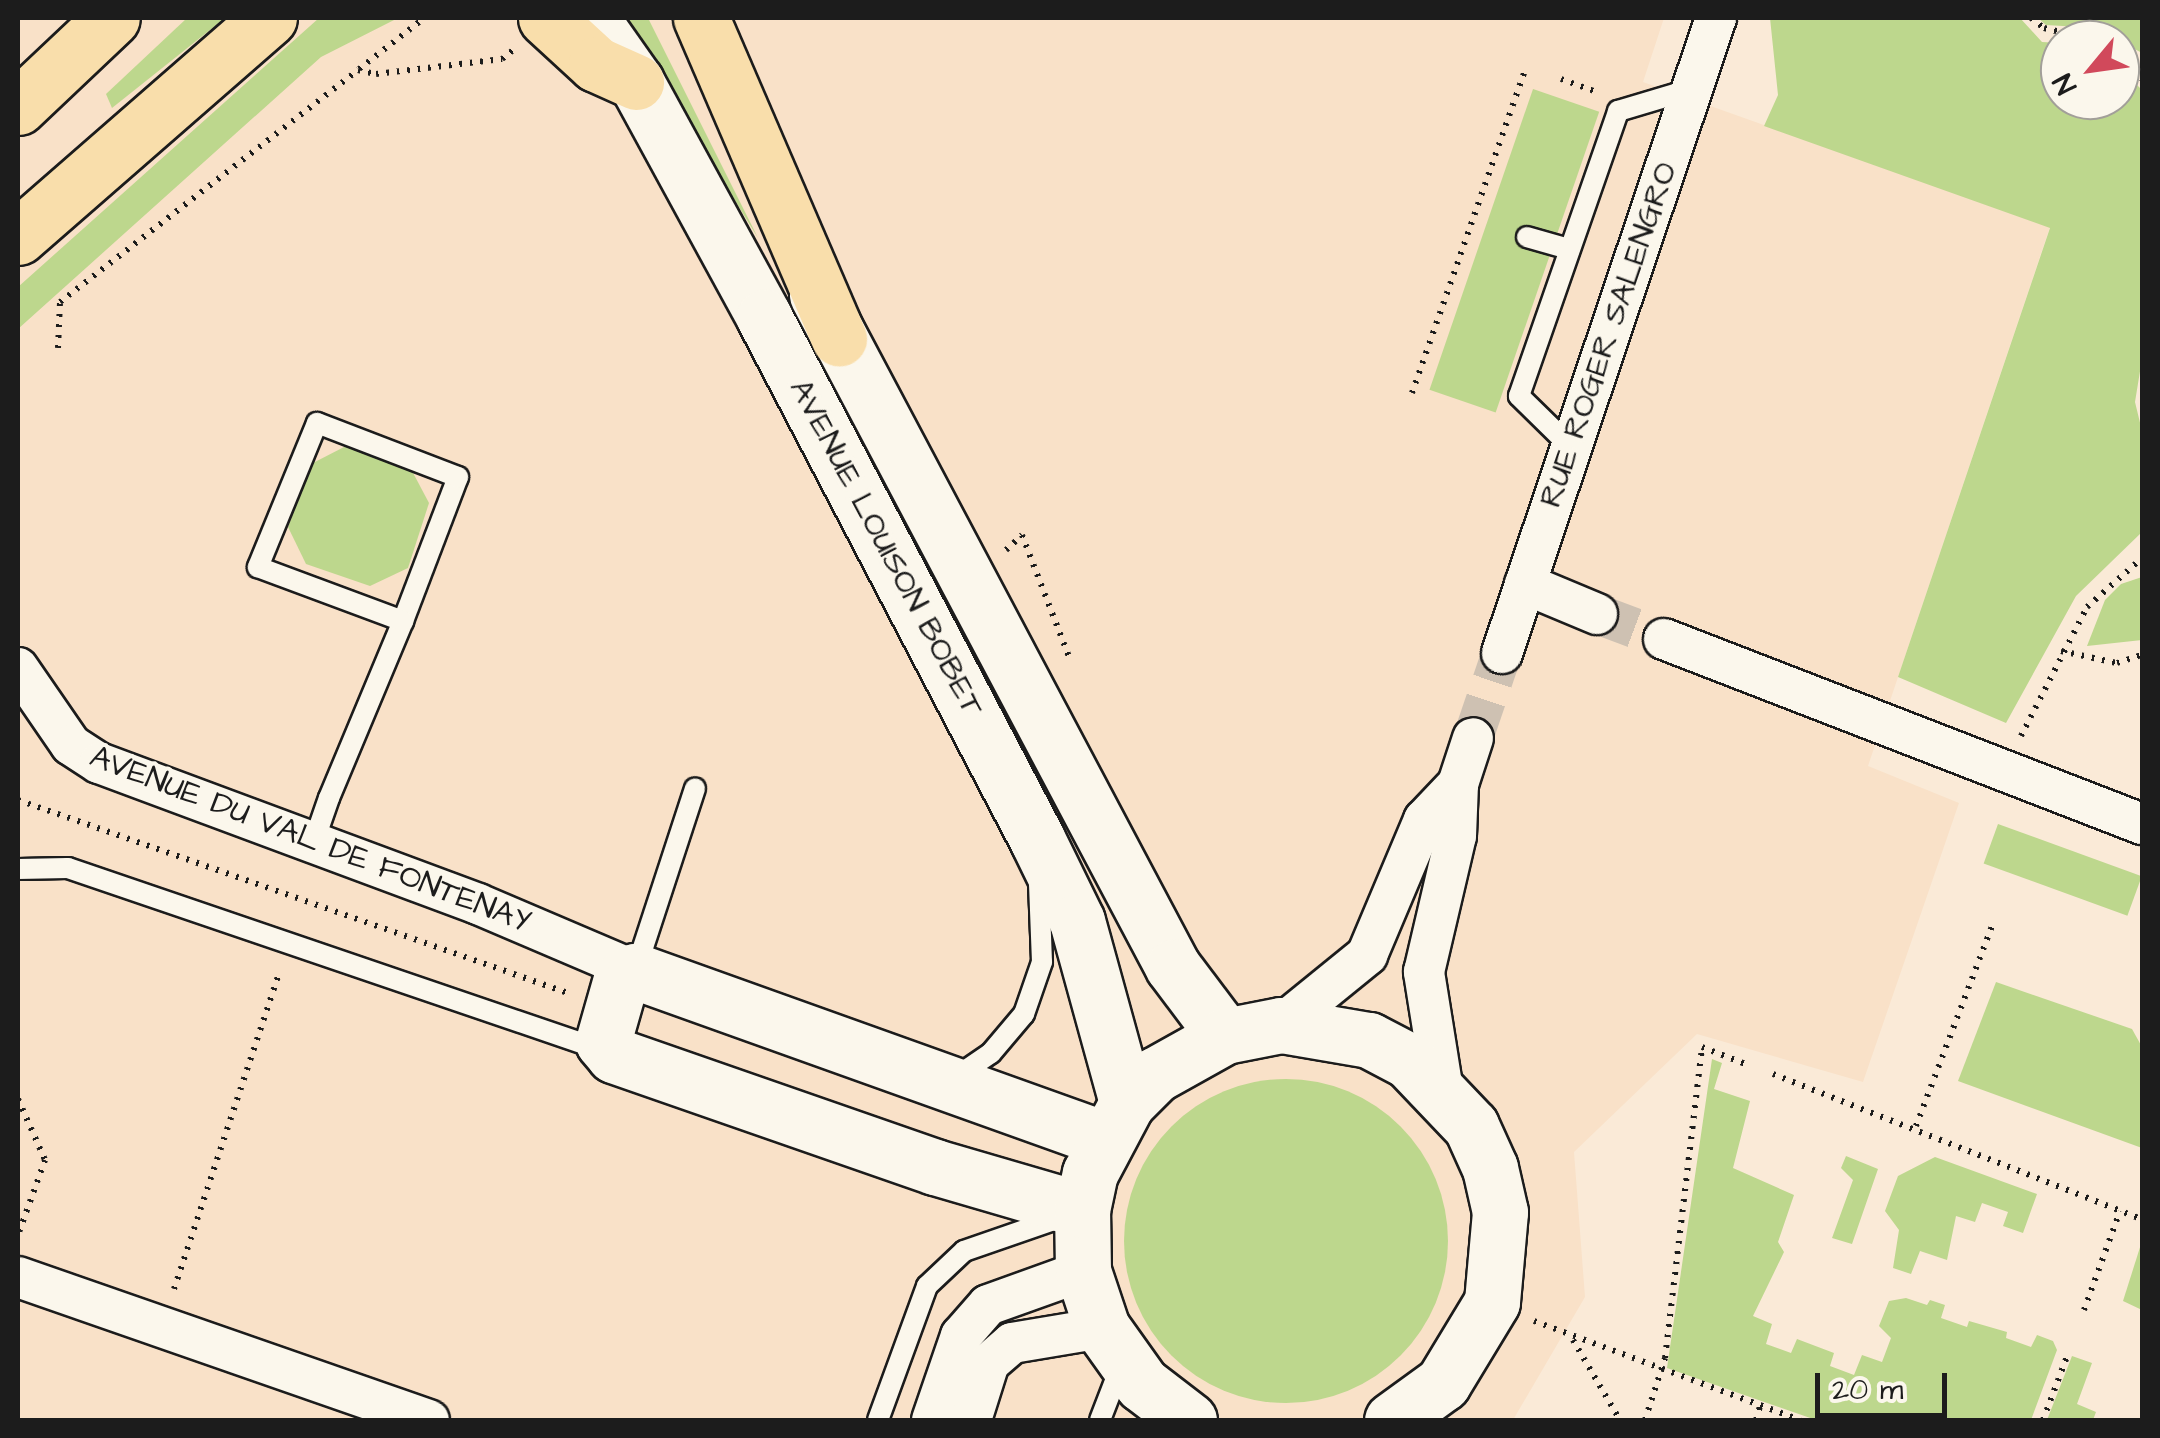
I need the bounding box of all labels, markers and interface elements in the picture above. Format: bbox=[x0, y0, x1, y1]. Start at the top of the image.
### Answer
north arrow bbox=[2040, 20, 2140, 120]
text: N bbox=[2044, 67, 2086, 101]
street label: RUE ROGER SALENGRO bbox=[1532, 158, 1686, 512]
street label: AVENUE LOUISON BOBET bbox=[781, 373, 991, 723]
street label: AVENUE DU VAL DE FONTENAY bbox=[84, 738, 536, 942]
scale bar bbox=[1820, 1353, 1952, 1415]
text: 20 m bbox=[1832, 1369, 1903, 1411]

